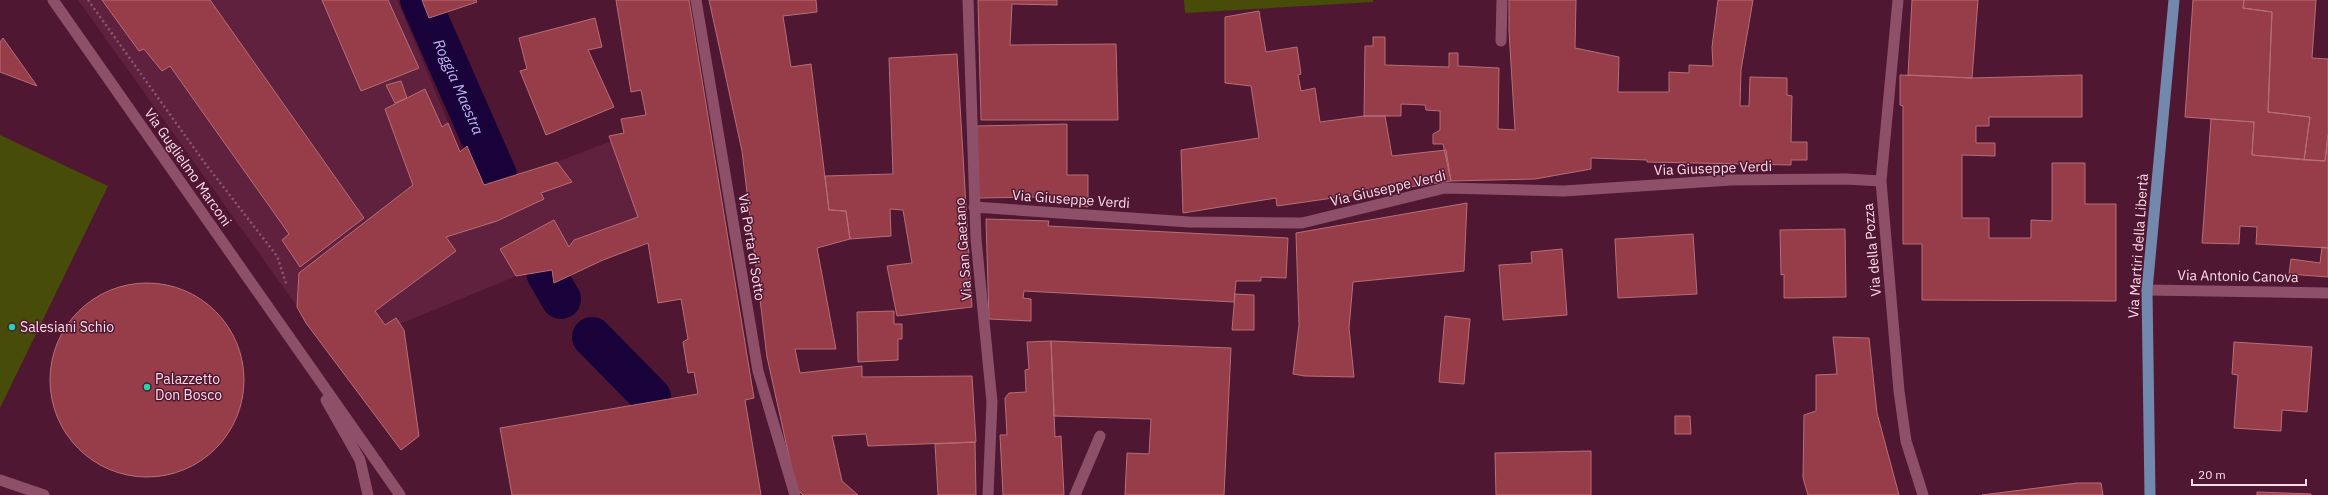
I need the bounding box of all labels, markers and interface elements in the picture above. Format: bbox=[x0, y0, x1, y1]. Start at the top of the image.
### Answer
water label: Roggia Maestra bbox=[429, 36, 488, 138]
street label: Via Guglielmo Marconi bbox=[140, 104, 236, 230]
street label: Via Giuseppe Verdi bbox=[1654, 157, 1772, 179]
street label: Via Giuseppe Verdi bbox=[1328, 166, 1448, 210]
street label: Via Martiri della Libertà bbox=[2124, 172, 2152, 319]
street label: Via Giuseppe Verdi bbox=[1011, 186, 1131, 212]
street label: Via Porta di Sotto bbox=[735, 192, 769, 302]
street label: Via San Gaetano bbox=[950, 197, 976, 301]
street label: Via della Pozza bbox=[1859, 202, 1885, 297]
street label: Via Antonio Canova bbox=[2177, 266, 2299, 286]
place label: Salesiani Schio bbox=[20, 318, 114, 336]
marker: Salesiani Schio bbox=[7, 322, 17, 332]
place label: Palazzetto Don Bosco bbox=[155, 370, 222, 404]
marker: Palazzetto Don Bosco bbox=[142, 382, 152, 392]
scale bar bbox=[2192, 461, 2306, 487]
text: 20 m bbox=[2198, 467, 2226, 482]

